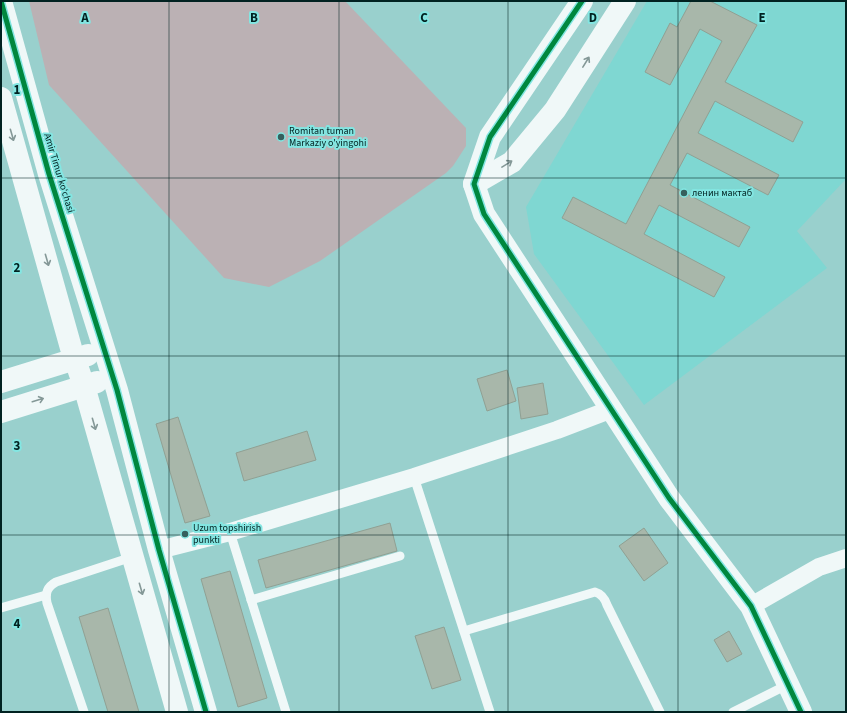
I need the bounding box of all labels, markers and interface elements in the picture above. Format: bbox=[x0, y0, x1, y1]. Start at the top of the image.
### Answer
text: A bbox=[80, 9, 89, 27]
text: B bbox=[250, 9, 258, 27]
text: C bbox=[420, 9, 428, 27]
text: D bbox=[589, 9, 597, 27]
text: E bbox=[758, 9, 766, 27]
one-way arrow bbox=[582, 57, 590, 68]
text: 1 bbox=[14, 81, 21, 99]
place label: Romitan tuman Markaziy o'yingohi bbox=[289, 124, 367, 150]
one-way arrow bbox=[9, 128, 16, 141]
street label: Amir Timur ko‘chasi bbox=[40, 131, 78, 215]
marker: Romitan tuman Markaziy o'yingohi bbox=[276, 132, 286, 142]
one-way arrow bbox=[501, 160, 512, 168]
place label: ленин мактаб bbox=[692, 186, 752, 200]
marker: ленин мактаб bbox=[679, 188, 689, 198]
one-way arrow bbox=[44, 253, 51, 266]
text: 2 bbox=[14, 259, 21, 277]
one-way arrow bbox=[32, 396, 44, 404]
one-way arrow bbox=[91, 417, 98, 430]
text: 3 bbox=[14, 437, 21, 455]
place label: Uzum topshirish punkti bbox=[193, 521, 261, 547]
marker: Uzum topshirish punkti bbox=[180, 529, 190, 539]
one-way arrow bbox=[138, 583, 145, 596]
text: 4 bbox=[14, 615, 21, 633]

